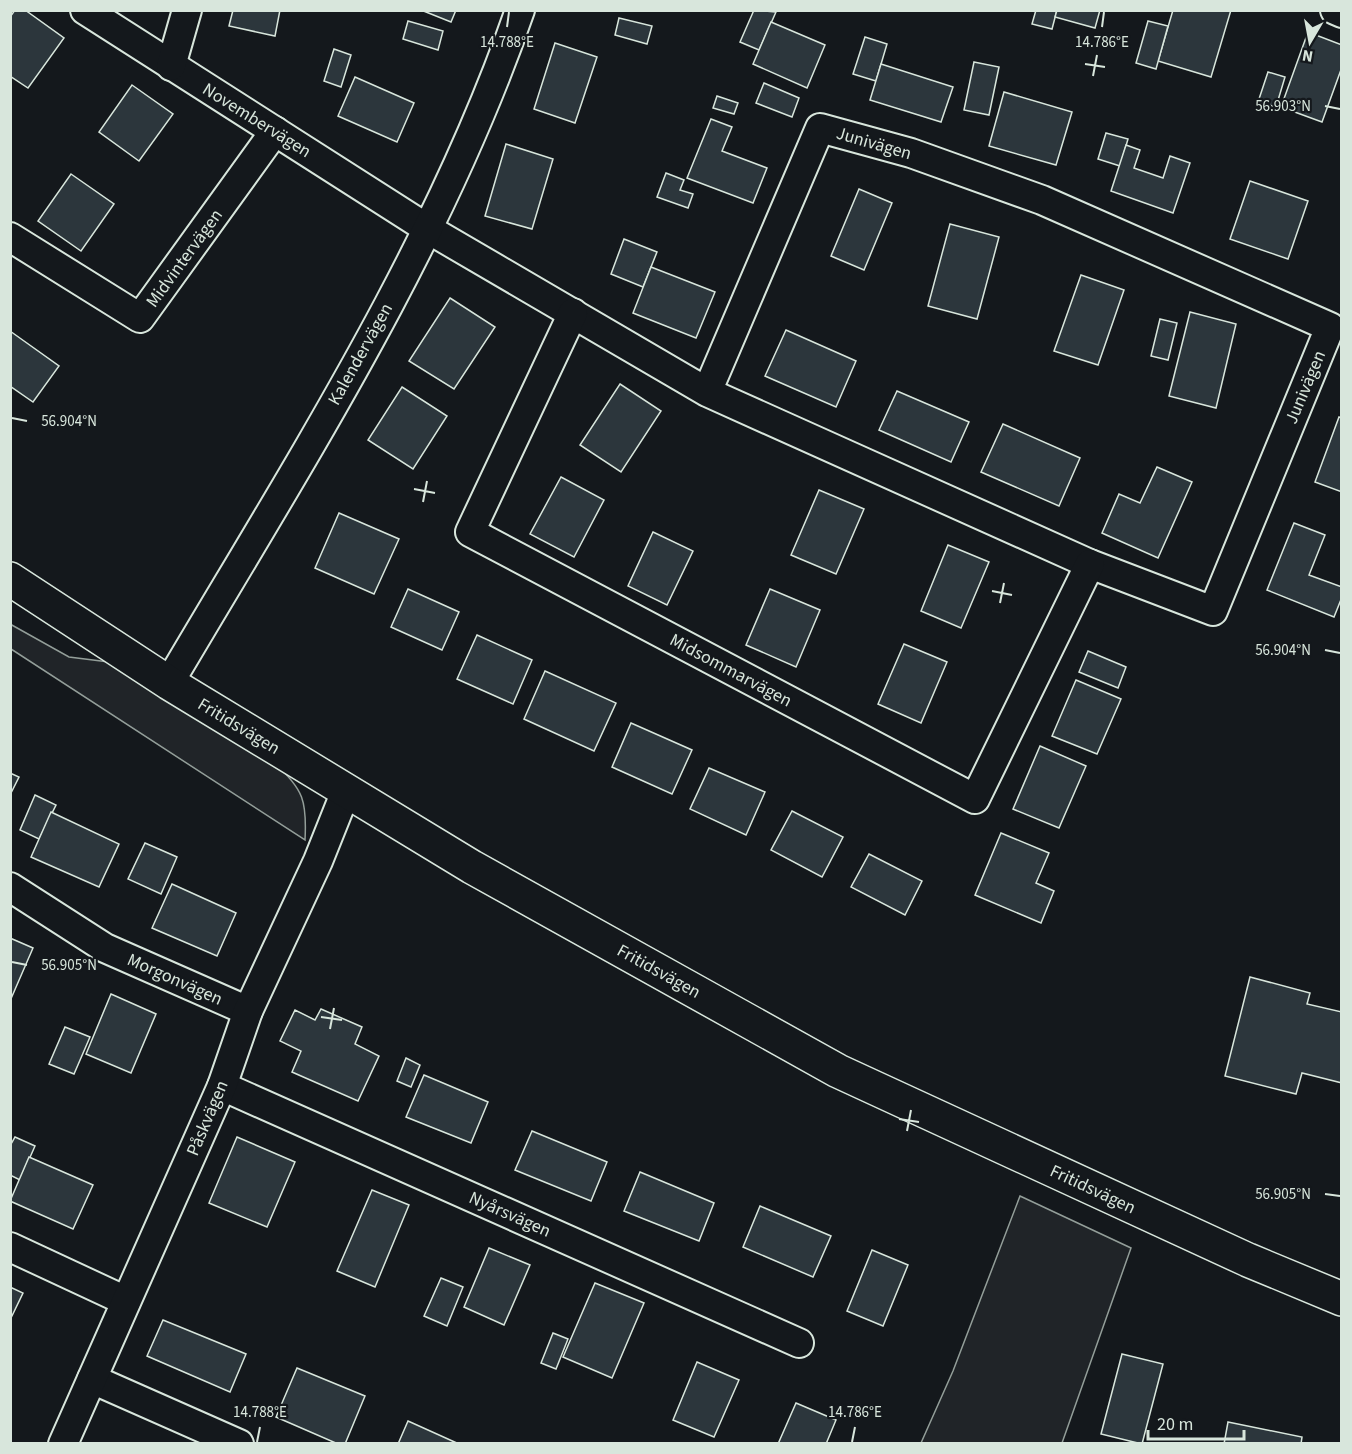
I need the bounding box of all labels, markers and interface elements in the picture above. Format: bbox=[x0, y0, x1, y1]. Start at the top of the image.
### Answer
north arrow bbox=[1280, 12, 1340, 72]
text: 14.788°E bbox=[480, 32, 534, 53]
text: 14.786°E bbox=[1075, 32, 1129, 53]
text: N bbox=[1300, 44, 1315, 68]
street label: Novembervägen bbox=[198, 77, 316, 164]
text: 56.903°N bbox=[1255, 96, 1311, 117]
street label: Junivägen bbox=[833, 121, 915, 166]
street label: Midvintervägen bbox=[140, 204, 229, 313]
street label: Kalendervägen bbox=[322, 299, 399, 410]
street label: Junivägen bbox=[1279, 347, 1332, 428]
text: 56.904°N bbox=[41, 411, 97, 432]
street label: Midsommarvägen bbox=[665, 628, 796, 713]
text: 56.904°N bbox=[1255, 640, 1311, 661]
street label: Fritidsvägen bbox=[193, 692, 285, 761]
street label: Fritidsvägen bbox=[612, 938, 705, 1005]
street label: Morgonvägen bbox=[123, 947, 227, 1012]
text: 56.905°N bbox=[41, 955, 97, 976]
street label: Påskvägen bbox=[180, 1077, 235, 1160]
street label: Fritidsvägen bbox=[1046, 1159, 1140, 1220]
text: 56.905°N bbox=[1255, 1184, 1311, 1205]
street label: Nyårsvägen bbox=[465, 1185, 555, 1244]
text: 14.788°E bbox=[233, 1402, 287, 1423]
text: 14.786°E bbox=[828, 1402, 882, 1423]
scale bar bbox=[1148, 1403, 1244, 1441]
text: 20 m bbox=[1157, 1412, 1193, 1437]

